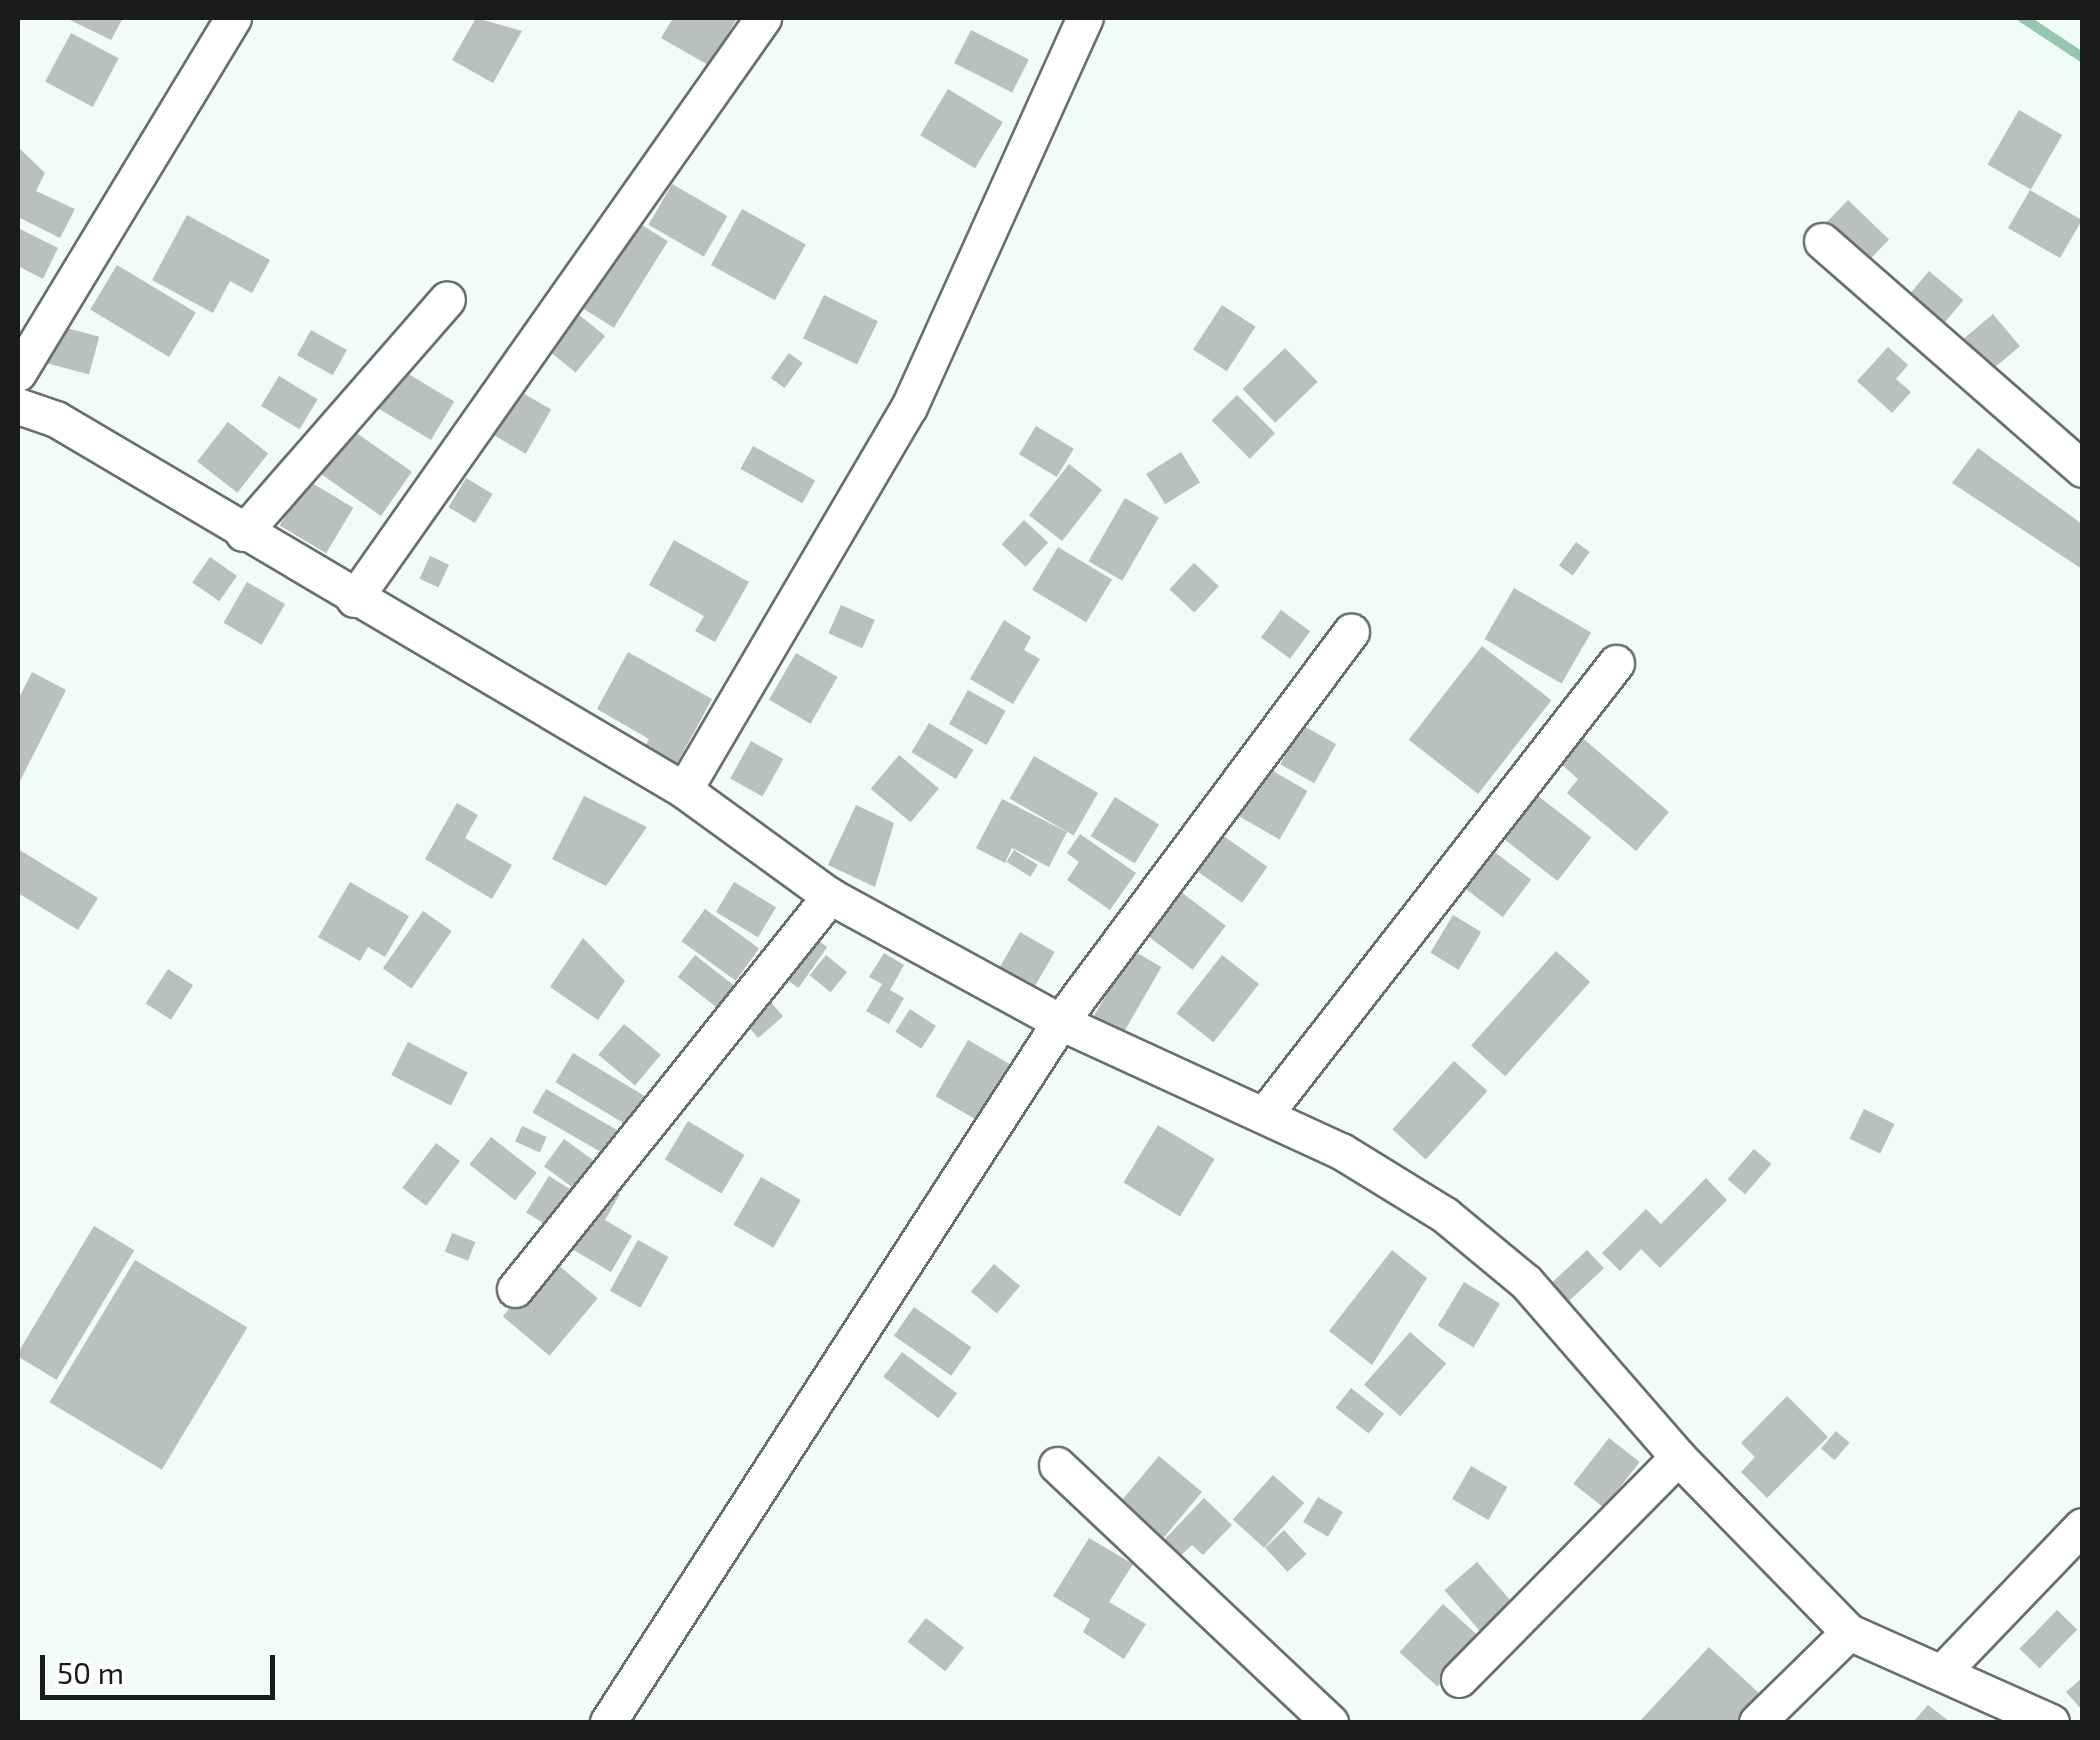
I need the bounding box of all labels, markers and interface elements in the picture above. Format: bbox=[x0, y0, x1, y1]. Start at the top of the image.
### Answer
scale bar bbox=[45, 1635, 280, 1697]
text: 50 m bbox=[57, 1654, 124, 1690]

